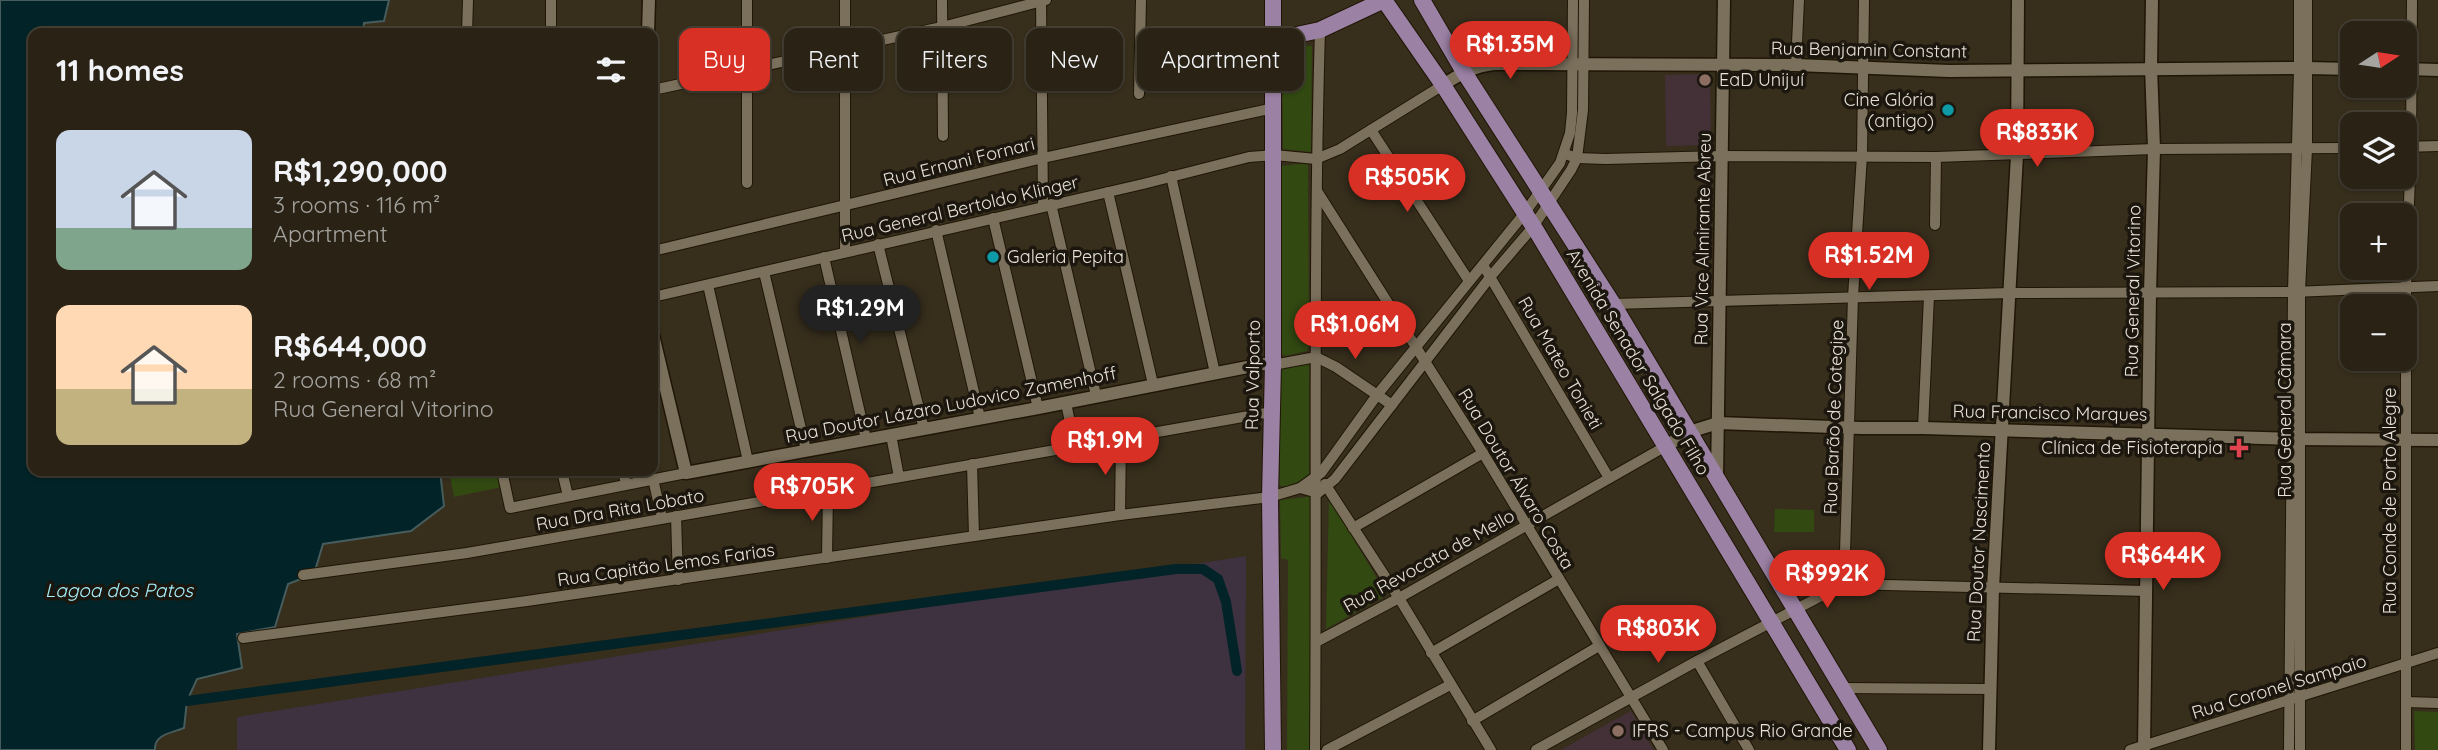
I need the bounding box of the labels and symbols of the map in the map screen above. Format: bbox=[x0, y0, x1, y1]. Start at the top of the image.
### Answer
north arrow bbox=[2340, 21, 2417, 98]
pin: R$1.35M bbox=[1445, 22, 1575, 81]
street label: Rua Benjamin Constant bbox=[1771, 36, 1967, 63]
place label: EaD Unijuí bbox=[1719, 68, 1804, 91]
marker: EaD Unijuí bbox=[1697, 72, 1713, 88]
place label: Cine Glória (antigo) bbox=[1844, 88, 1934, 132]
marker: Cine Glória (antigo) bbox=[1940, 102, 1956, 118]
pin: R$833K bbox=[1980, 110, 2094, 169]
street label: Rua Ernani Fornari bbox=[881, 132, 1037, 191]
street label: Rua Vice Almirante Abreu bbox=[1689, 132, 1716, 346]
pin: R$505K bbox=[1350, 154, 1464, 214]
street label: Rua General Bertoldo Klinger bbox=[839, 170, 1081, 247]
street label: Rua General Vitorino bbox=[2119, 204, 2146, 377]
pin: R$1.52M bbox=[1804, 232, 1934, 292]
street label: Avenida Senador Salgado Filho bbox=[1562, 244, 1715, 479]
place label: Galeria Pepita bbox=[1007, 245, 1124, 268]
marker: Galeria Pepita bbox=[985, 249, 1001, 265]
pin: R$1.29M bbox=[795, 286, 925, 345]
street label: Rua Mateo Tonieti bbox=[1513, 292, 1608, 433]
pin: R$1.06M bbox=[1290, 302, 1420, 361]
street label: Rua Barão de Cotegipe bbox=[1819, 319, 1848, 515]
street label: Rua Valporto bbox=[1240, 320, 1265, 430]
street label: Rua General Câmara bbox=[2273, 322, 2296, 498]
street label: Rua Doutor Lázaro Ludovico Zamenhoff bbox=[783, 361, 1118, 448]
street label: Rua Doutor Álvaro Costa bbox=[1453, 384, 1580, 573]
street label: Rua Conde de Porto Alegre bbox=[2378, 388, 2401, 614]
street label: Rua Francisco Marques bbox=[1952, 399, 2148, 426]
pin: R$1.9M bbox=[1048, 418, 1162, 477]
place label: Clínica de Fisioterapia bbox=[2041, 436, 2223, 459]
marker: Clínica de Fisioterapia bbox=[2229, 438, 2249, 458]
street label: Rua Doutor Nascimento bbox=[1962, 441, 1995, 643]
pin: R$705K bbox=[755, 463, 869, 523]
street label: Rua Dra Rita Lobato bbox=[534, 483, 706, 536]
street label: Rua Revocata de Mello bbox=[1339, 504, 1519, 617]
pin: R$644K bbox=[2106, 532, 2220, 592]
street label: Rua Capitão Lemos Farias bbox=[556, 538, 776, 591]
pin: R$992K bbox=[1770, 550, 1884, 610]
water label: Lagoa dos Patos bbox=[45, 578, 194, 602]
pin: R$803K bbox=[1601, 606, 1715, 665]
street label: Rua Coronel Sampaio bbox=[2189, 649, 2369, 724]
place label: IFRS - Campus Rio Grande bbox=[1632, 719, 1853, 742]
marker: IFRS - Campus Rio Grande bbox=[1610, 723, 1626, 739]

